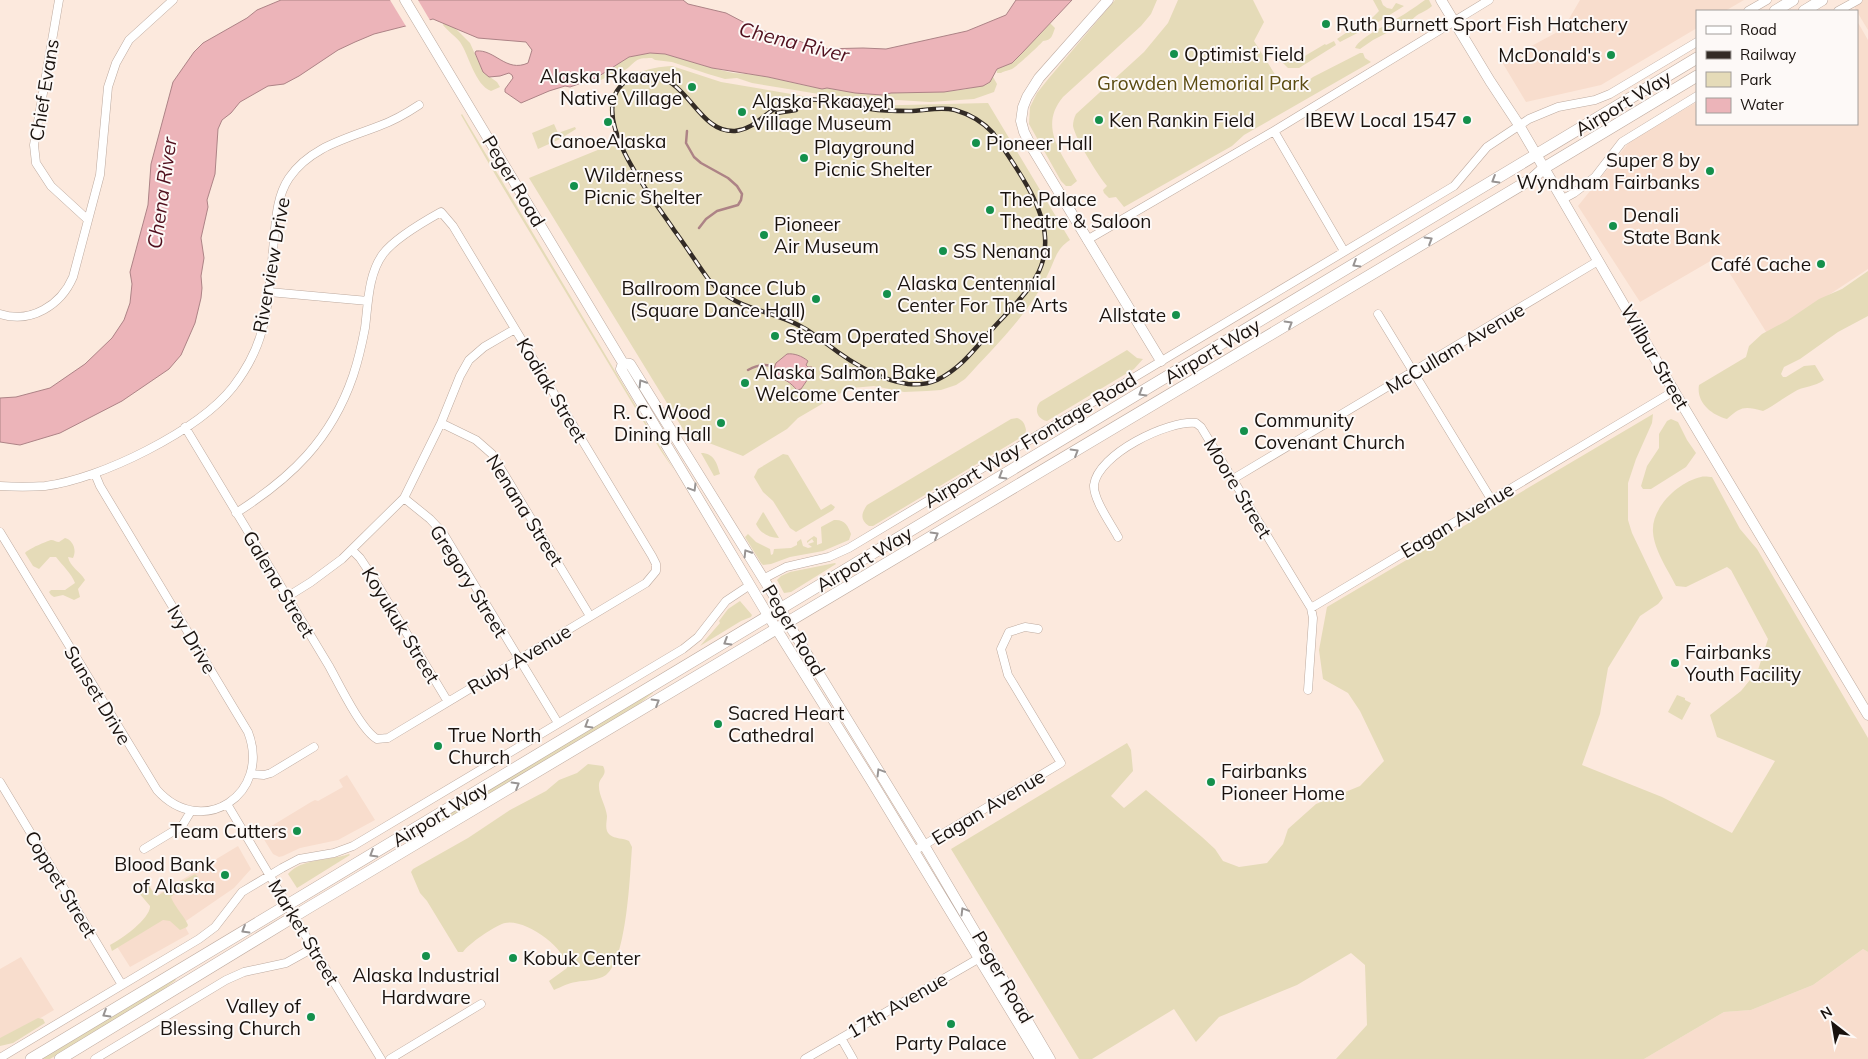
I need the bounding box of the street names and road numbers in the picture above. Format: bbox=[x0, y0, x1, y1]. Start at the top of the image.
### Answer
street label: Chief Evans bbox=[24, 37, 64, 143]
street label: Airport Way bbox=[1570, 65, 1676, 141]
street label: Peger Road bbox=[477, 131, 551, 231]
street label: Riverview Drive bbox=[247, 195, 295, 335]
street label: McCullam Avenue bbox=[1381, 297, 1529, 399]
street label: Wilbur Street bbox=[1615, 300, 1695, 414]
street label: Airport Way bbox=[1159, 313, 1265, 389]
street label: Kodiak Street bbox=[512, 334, 593, 447]
street label: Airport Way Frontage Road bbox=[919, 367, 1141, 513]
street label: Moore Street bbox=[1199, 434, 1277, 543]
street label: Nenana Street bbox=[481, 450, 569, 571]
street label: Eagan Avenue bbox=[1396, 477, 1518, 563]
street label: Gregory Street bbox=[425, 520, 513, 642]
street label: Airport Way bbox=[811, 521, 917, 597]
street label: Galena Street bbox=[238, 526, 320, 642]
street label: Koyukuk Street bbox=[357, 562, 445, 688]
street label: Peger Road bbox=[757, 580, 831, 680]
street label: Ivy Drive bbox=[162, 600, 222, 678]
street label: Ruby Avenue bbox=[463, 619, 575, 699]
street label: Sunset Drive bbox=[59, 641, 137, 749]
street label: Eagan Avenue bbox=[927, 764, 1049, 850]
street label: Airport Way bbox=[387, 776, 493, 852]
street label: Coppet Street bbox=[20, 826, 102, 942]
street label: Market Street bbox=[263, 875, 345, 989]
street label: Peger Road bbox=[967, 927, 1039, 1027]
street label: 17th Avenue bbox=[843, 967, 951, 1043]

